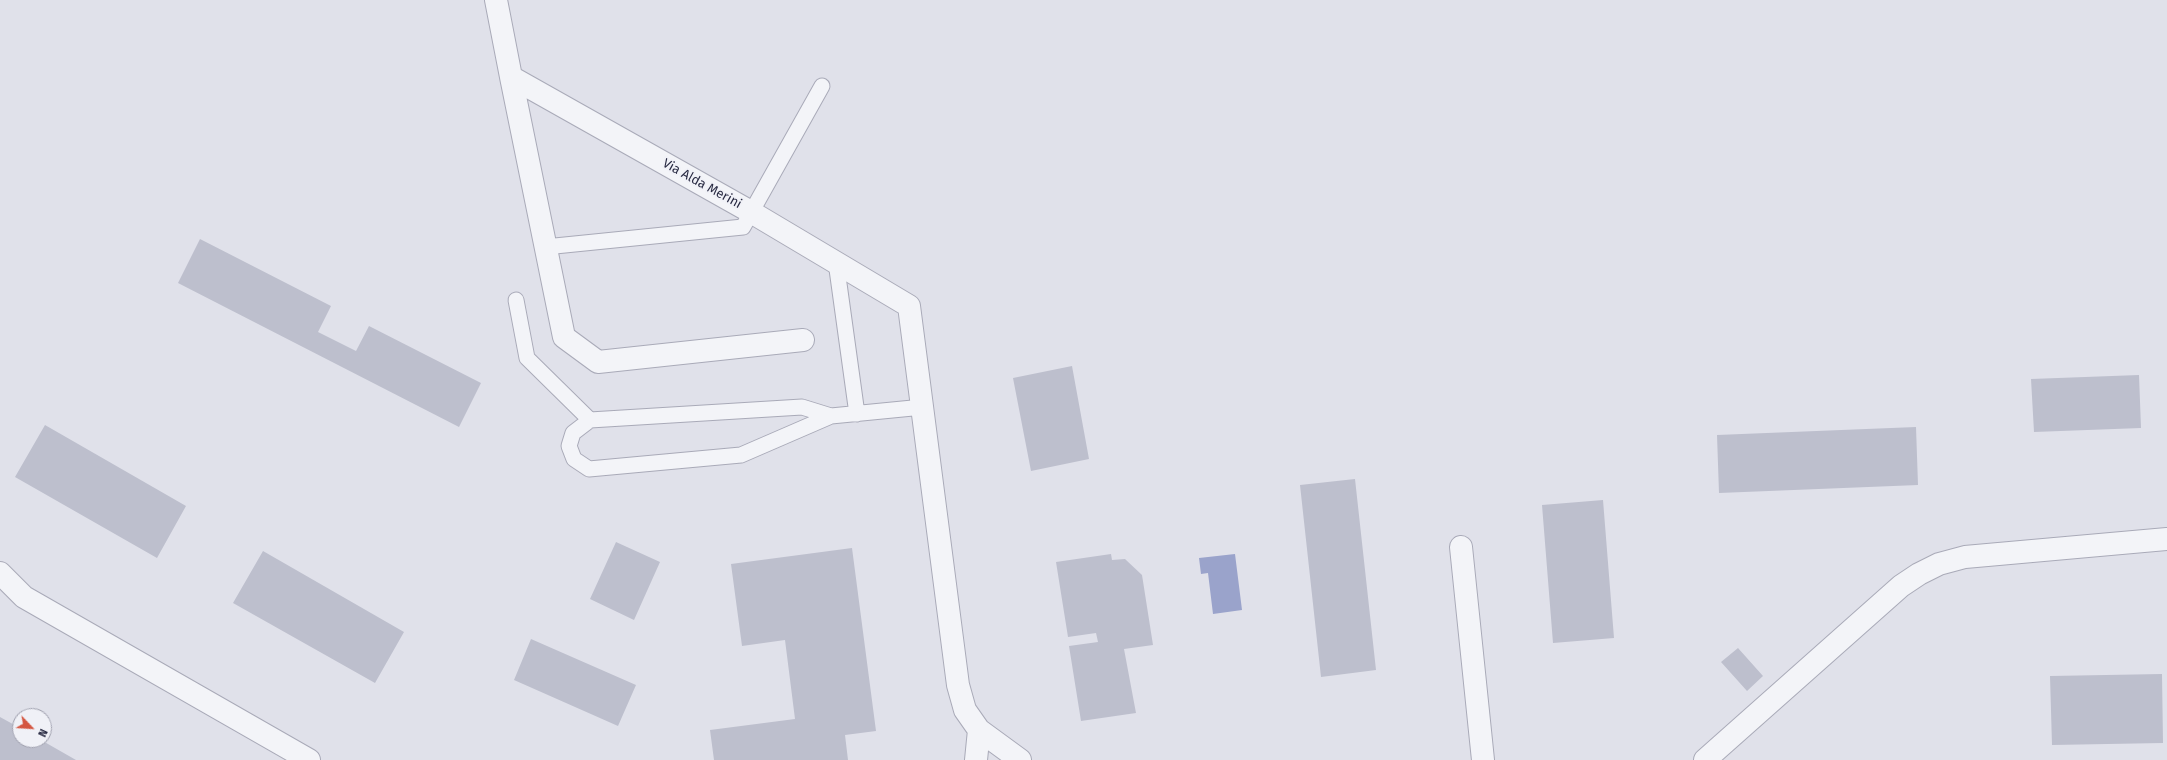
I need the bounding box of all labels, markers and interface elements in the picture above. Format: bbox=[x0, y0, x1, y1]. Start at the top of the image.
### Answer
street label: Via Alda Merini bbox=[660, 156, 744, 212]
north arrow bbox=[12, 708, 52, 748]
text: N bbox=[35, 727, 50, 739]

